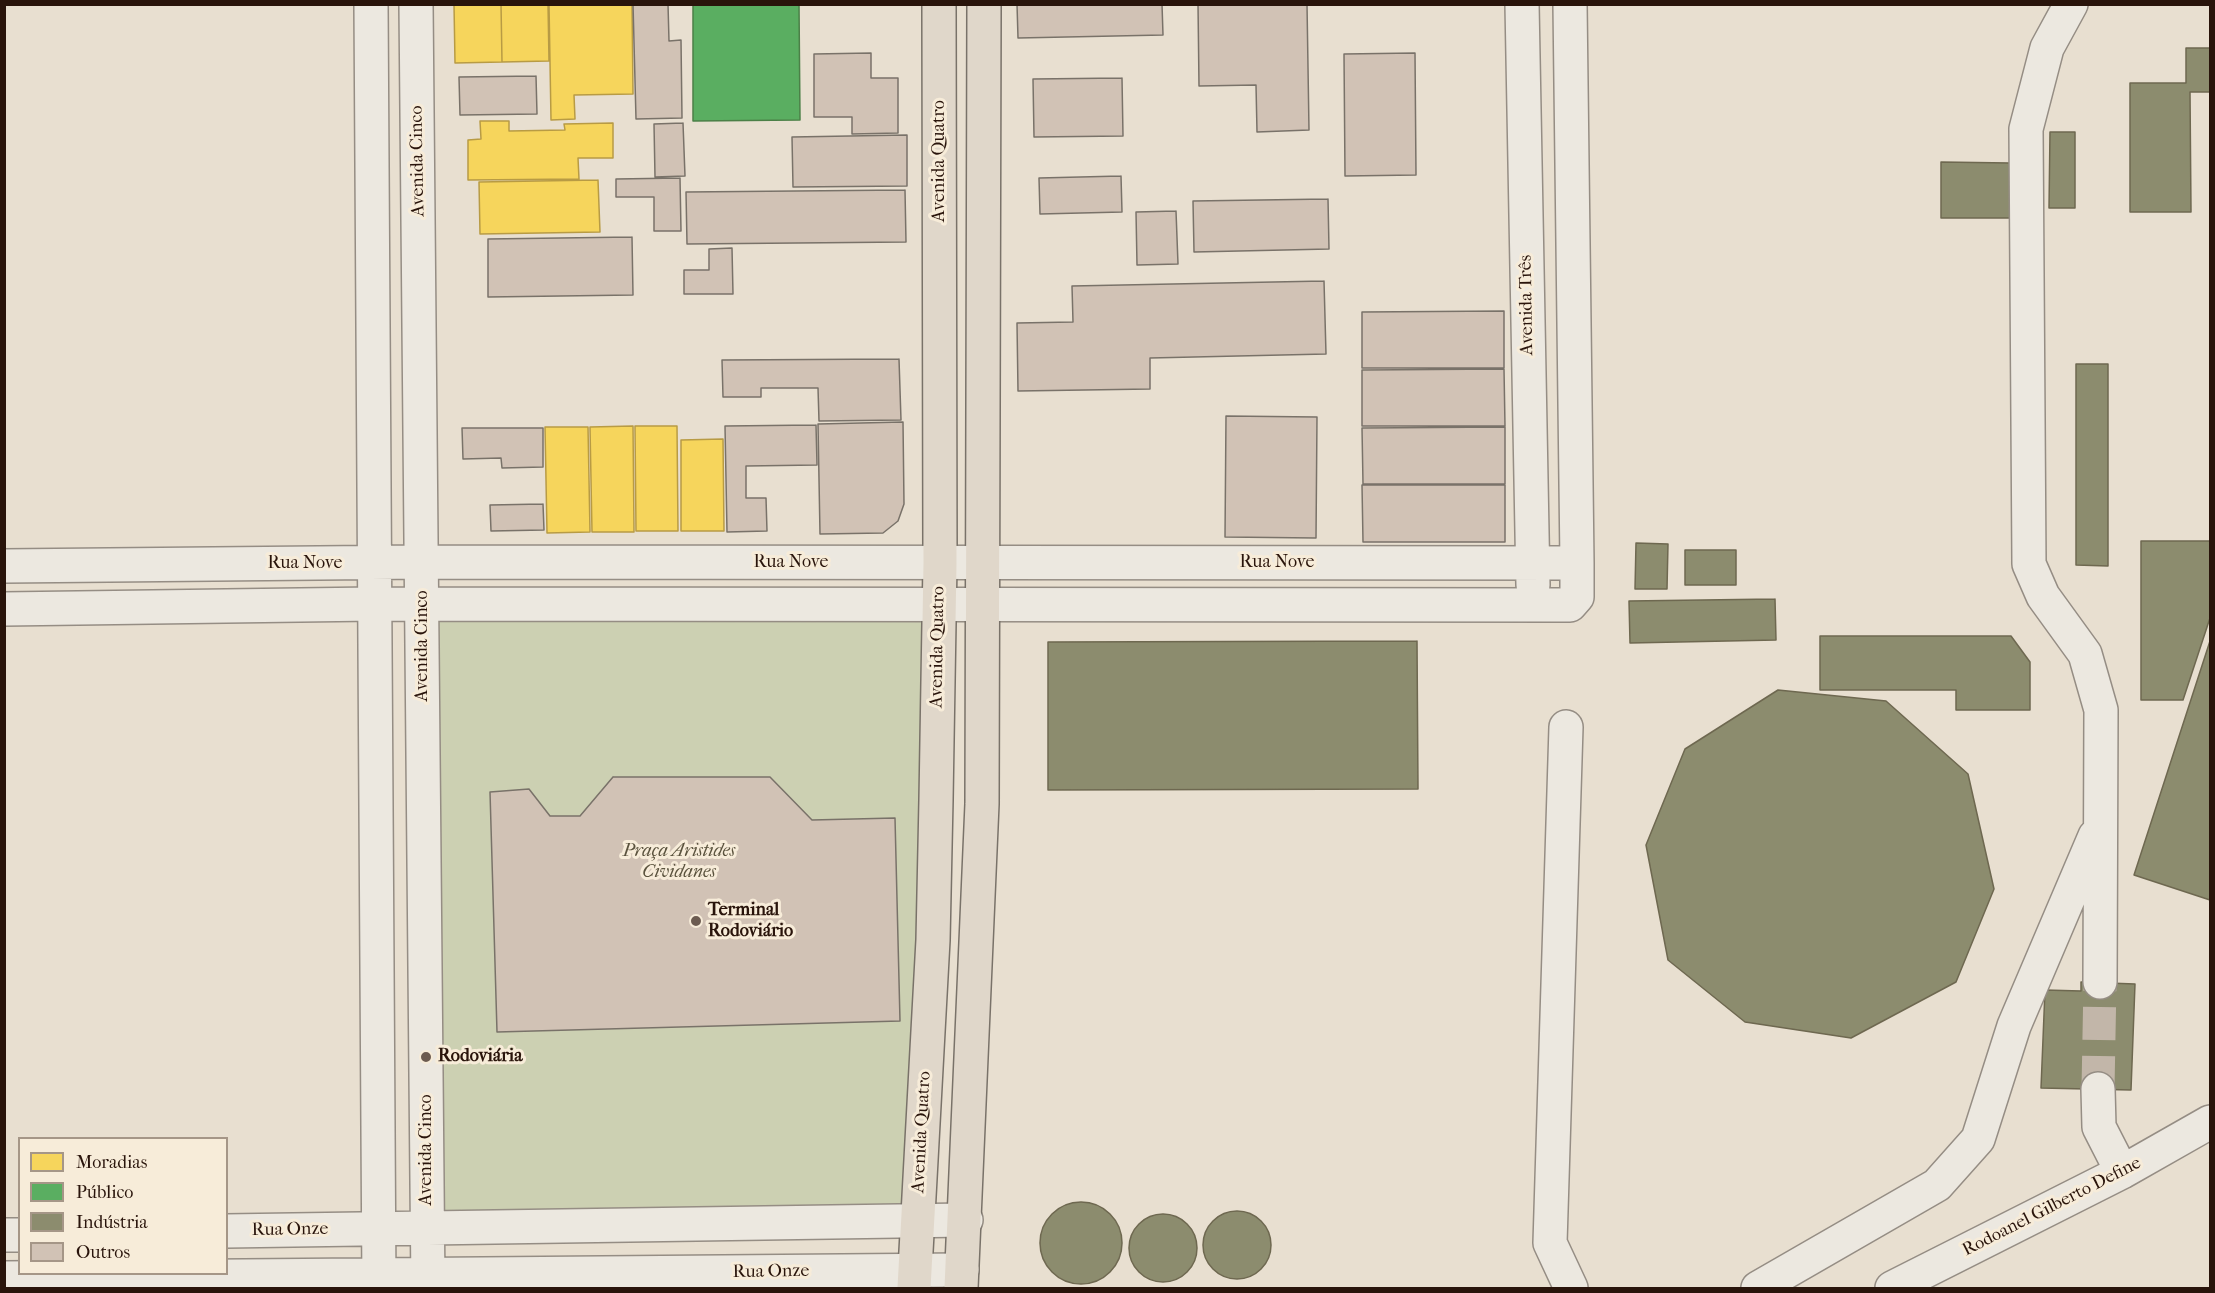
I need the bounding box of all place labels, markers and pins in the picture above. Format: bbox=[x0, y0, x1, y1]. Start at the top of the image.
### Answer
place label: Terminal Rodoviário bbox=[708, 900, 793, 942]
marker: Terminal Rodoviário bbox=[689, 914, 703, 928]
place label: Rodoviária bbox=[438, 1046, 523, 1068]
marker: Rodoviária bbox=[419, 1050, 433, 1064]

